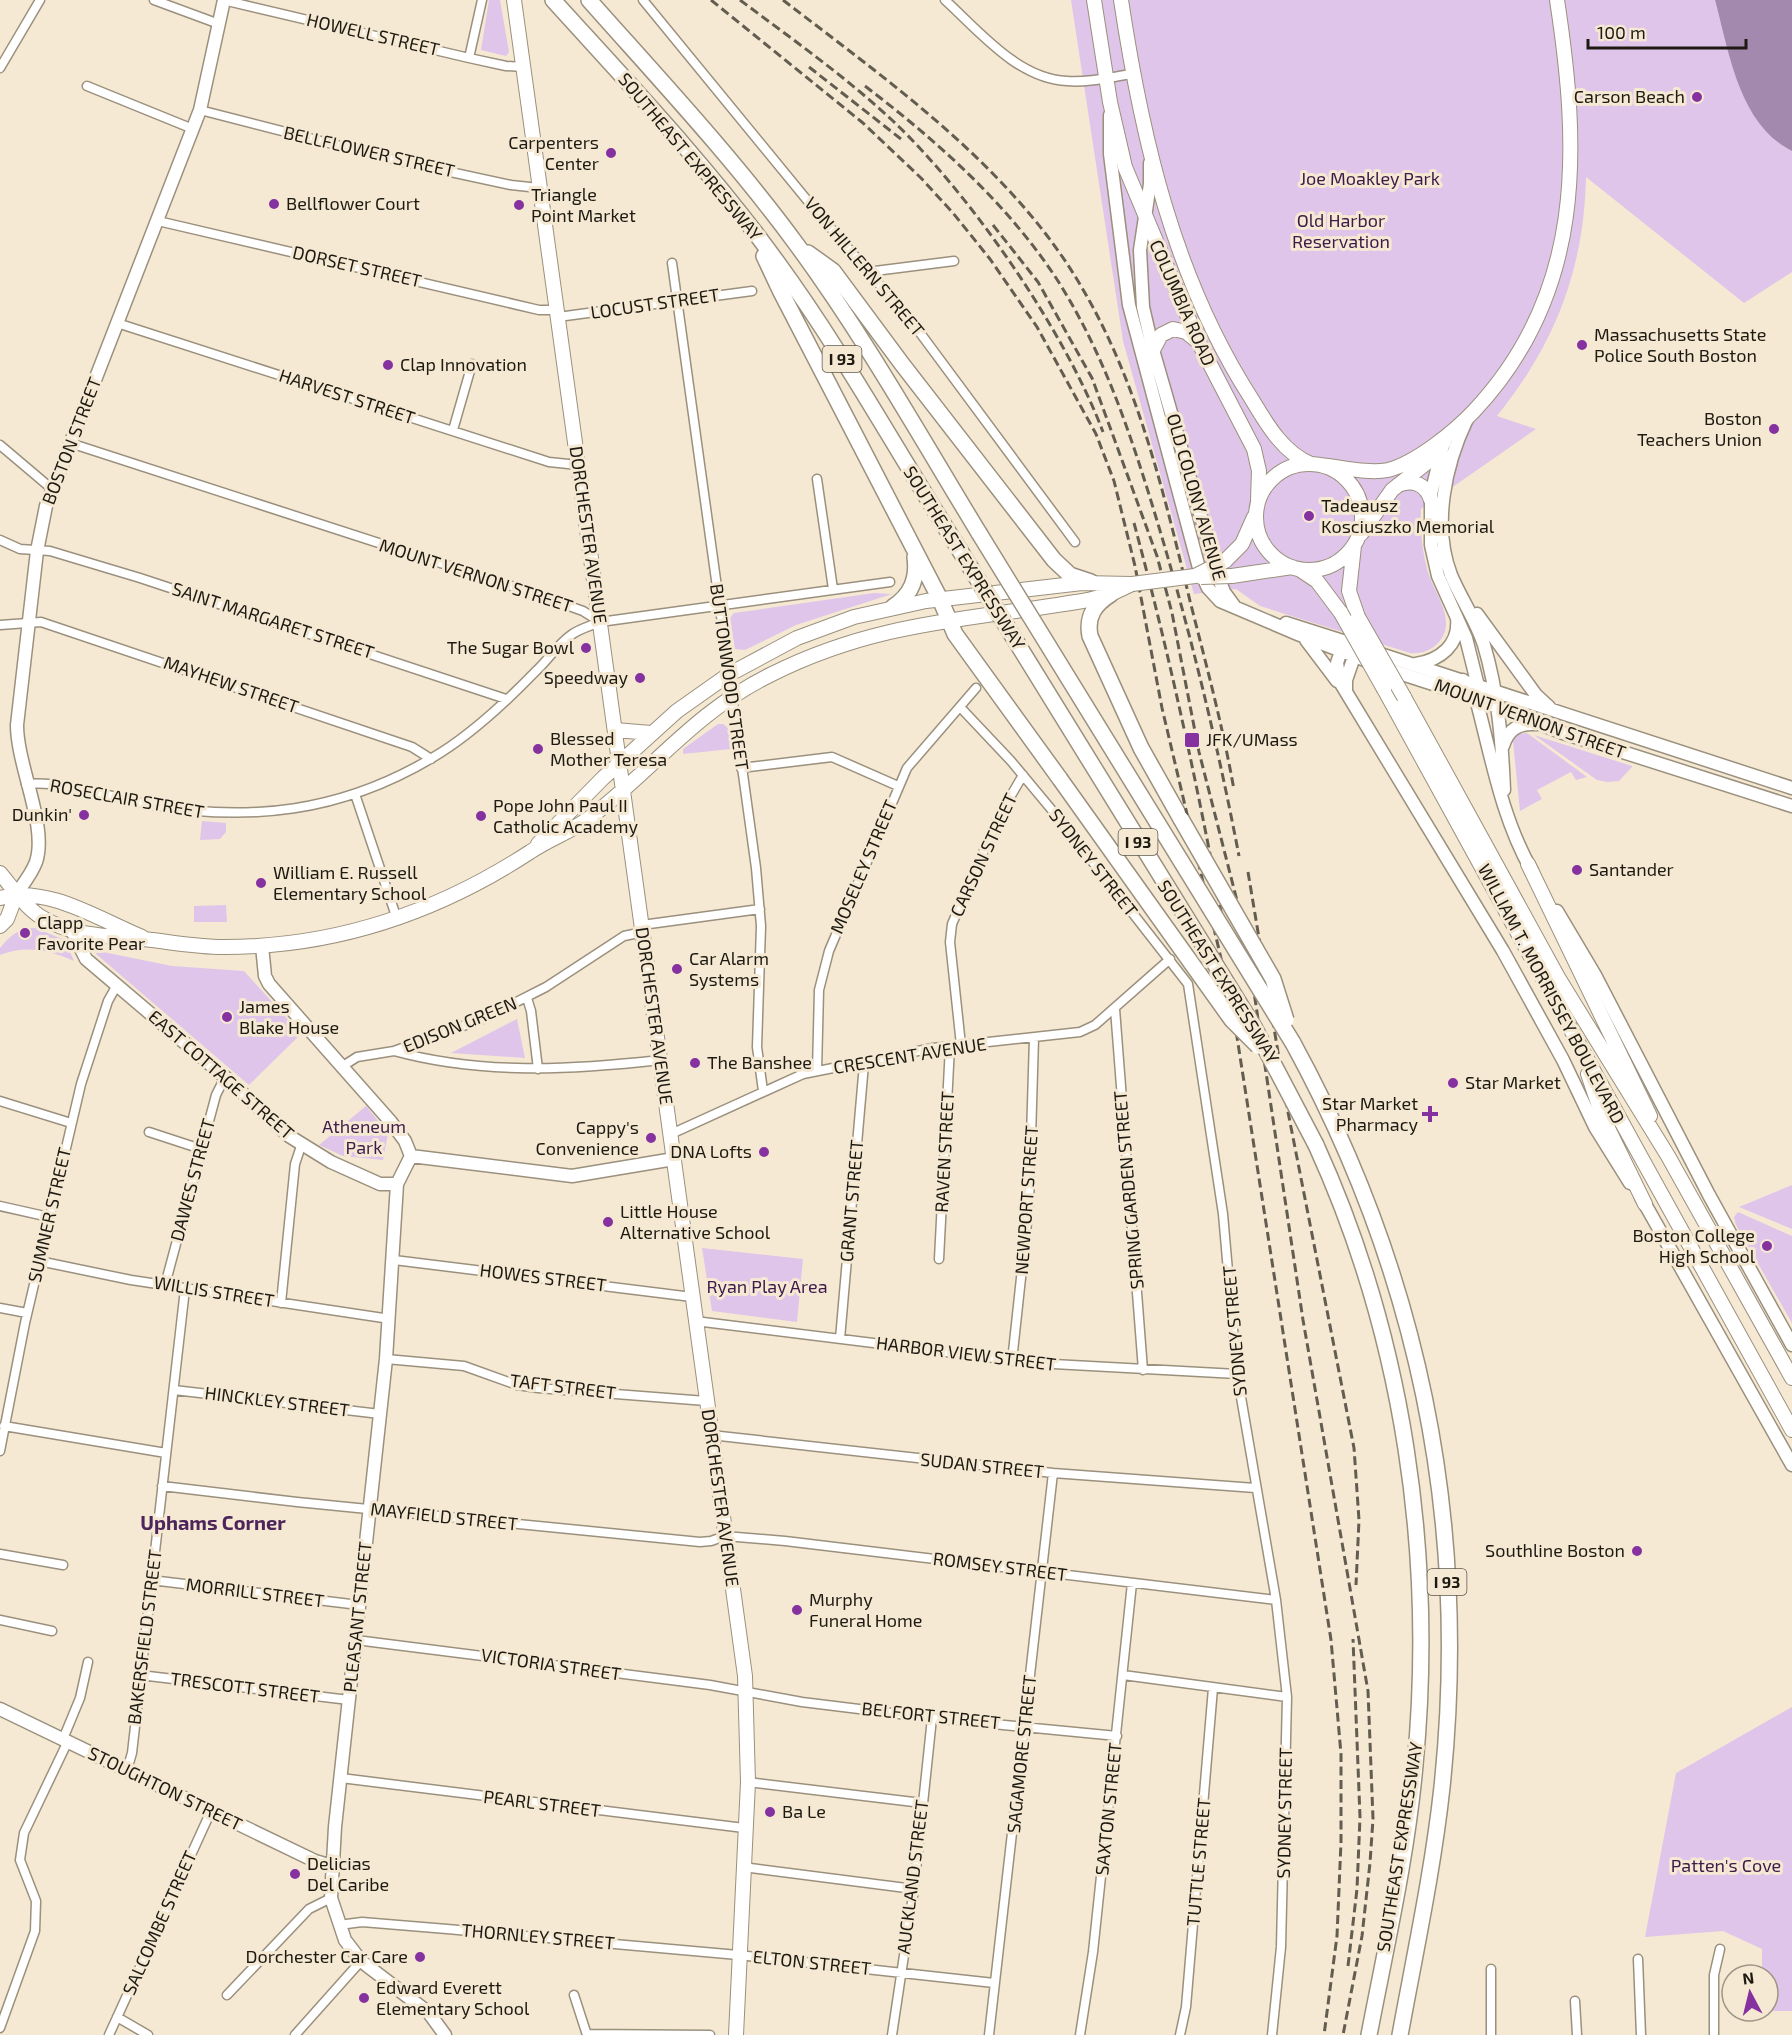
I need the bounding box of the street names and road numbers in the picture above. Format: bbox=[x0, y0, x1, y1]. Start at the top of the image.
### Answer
street label: HOWELL STREET bbox=[305, 8, 442, 60]
street label: SOUTHEAST EXPRESSWAY bbox=[614, 68, 768, 245]
street label: BELLFLOWER STREET bbox=[281, 121, 457, 182]
street label: VON HILLERN STREET bbox=[800, 192, 930, 341]
street label: COLUMBIA ROAD bbox=[1145, 236, 1221, 369]
street label: DORSET STREET bbox=[291, 241, 424, 292]
street label: LOCUST STREET bbox=[589, 283, 721, 323]
road number: I 93 bbox=[822, 346, 862, 372]
street label: HARVEST STREET bbox=[276, 364, 419, 429]
street label: BOSTON STREET bbox=[37, 373, 106, 507]
street label: OLD COLONY AVENUE bbox=[1163, 411, 1231, 583]
street label: DORCHESTER AVENUE bbox=[566, 445, 612, 625]
street label: SOUTHEAST EXPRESSWAY bbox=[899, 462, 1031, 654]
street label: MOUNT VERNON STREET bbox=[377, 533, 576, 617]
street label: SAINT MARGARET STREET bbox=[170, 577, 378, 663]
street label: BUTTONWOOD STREET bbox=[706, 582, 754, 772]
street label: MAYHEW STREET bbox=[161, 651, 302, 718]
street label: MOUNT VERNON STREET bbox=[1432, 673, 1630, 763]
street label: ROSECLAIR STREET bbox=[48, 774, 206, 822]
street label: CARSON STREET bbox=[945, 789, 1022, 920]
street label: MOSELEY STREET bbox=[825, 796, 901, 937]
street label: SYDNEY STREET bbox=[1045, 804, 1143, 921]
road number: I 93 bbox=[1118, 829, 1158, 855]
street label: WILLIAM T. MORRISSEY BOULEVARD bbox=[1474, 860, 1630, 1127]
street label: SOUTHEAST EXPRESSWAY bbox=[1153, 876, 1285, 1068]
street label: DORCHESTER AVENUE bbox=[632, 926, 678, 1106]
street label: EDISON GREEN bbox=[399, 991, 520, 1057]
street label: EAST COTTAGE STREET bbox=[144, 1005, 299, 1144]
street label: CRESCENT AVENUE bbox=[832, 1032, 988, 1078]
street label: SPRING GARDEN STREET bbox=[1108, 1089, 1148, 1290]
street label: RAVEN STREET bbox=[930, 1090, 958, 1213]
street label: DAWES STREET bbox=[165, 1115, 219, 1244]
street label: NEWPORT STREET bbox=[1010, 1124, 1042, 1275]
street label: GRANT STREET bbox=[835, 1138, 867, 1263]
street label: SUMNER STREET bbox=[23, 1145, 75, 1285]
street label: HOWES STREET bbox=[478, 1258, 608, 1296]
street label: SYDNEY STREET bbox=[1217, 1264, 1251, 1397]
street label: WILLIS STREET bbox=[152, 1271, 276, 1311]
street label: HARBOR VIEW STREET bbox=[875, 1331, 1058, 1375]
street label: TAFT STREET bbox=[509, 1369, 618, 1403]
street label: HINCKLEY STREET bbox=[203, 1381, 351, 1421]
street label: DORCHESTER AVENUE bbox=[698, 1408, 744, 1588]
street label: SUDAN STREET bbox=[919, 1448, 1046, 1482]
street label: MAYFIELD STREET bbox=[369, 1497, 519, 1535]
street label: PLEASANT STREET bbox=[338, 1540, 376, 1693]
street label: ROMSEY STREET bbox=[932, 1547, 1069, 1585]
street label: BAKERSFIELD STREET bbox=[122, 1548, 166, 1726]
road number: I 93 bbox=[1428, 1569, 1466, 1595]
street label: MORRILL STREET bbox=[185, 1573, 326, 1611]
street label: VICTORIA STREET bbox=[480, 1643, 623, 1685]
street label: TRESCOTT STREET bbox=[169, 1667, 322, 1707]
street label: SAGAMORE STREET bbox=[1002, 1673, 1040, 1834]
street label: BELFORT STREET bbox=[861, 1697, 1002, 1733]
street label: SOUTHEAST EXPRESSWAY bbox=[1372, 1740, 1427, 1953]
street label: STOUGHTON STREET bbox=[85, 1741, 247, 1835]
street label: SAXTON STREET bbox=[1090, 1741, 1126, 1876]
street label: SYDNEY STREET bbox=[1272, 1747, 1296, 1879]
street label: PEARL STREET bbox=[482, 1785, 603, 1821]
street label: TUTTLE STREET bbox=[1181, 1796, 1215, 1927]
street label: AUCKLAND STREET bbox=[892, 1798, 932, 1955]
street label: SALCOMBE STREET bbox=[117, 1847, 201, 1998]
street label: THORNLEY STREET bbox=[461, 1918, 616, 1954]
street label: ELTON STREET bbox=[752, 1945, 873, 1979]

